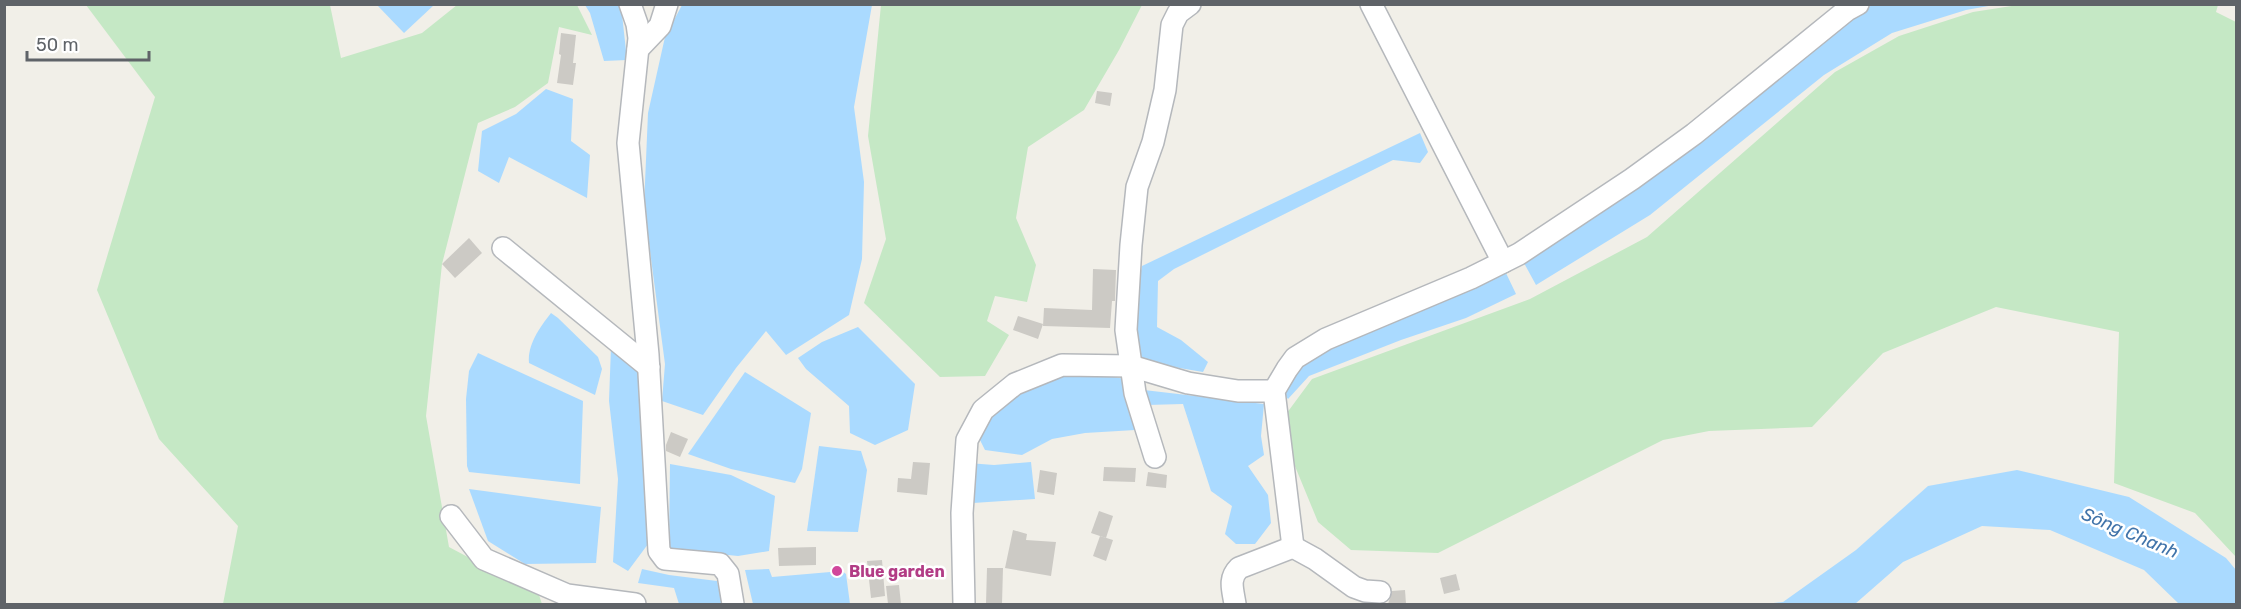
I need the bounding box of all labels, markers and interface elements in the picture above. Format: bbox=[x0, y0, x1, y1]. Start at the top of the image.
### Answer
scale bar bbox=[27, 24, 148, 62]
text: 50 m bbox=[36, 34, 79, 56]
water label: Sông Chanh bbox=[2078, 503, 2182, 563]
place label: Blue garden bbox=[849, 562, 945, 581]
marker: Blue garden bbox=[830, 564, 844, 578]

